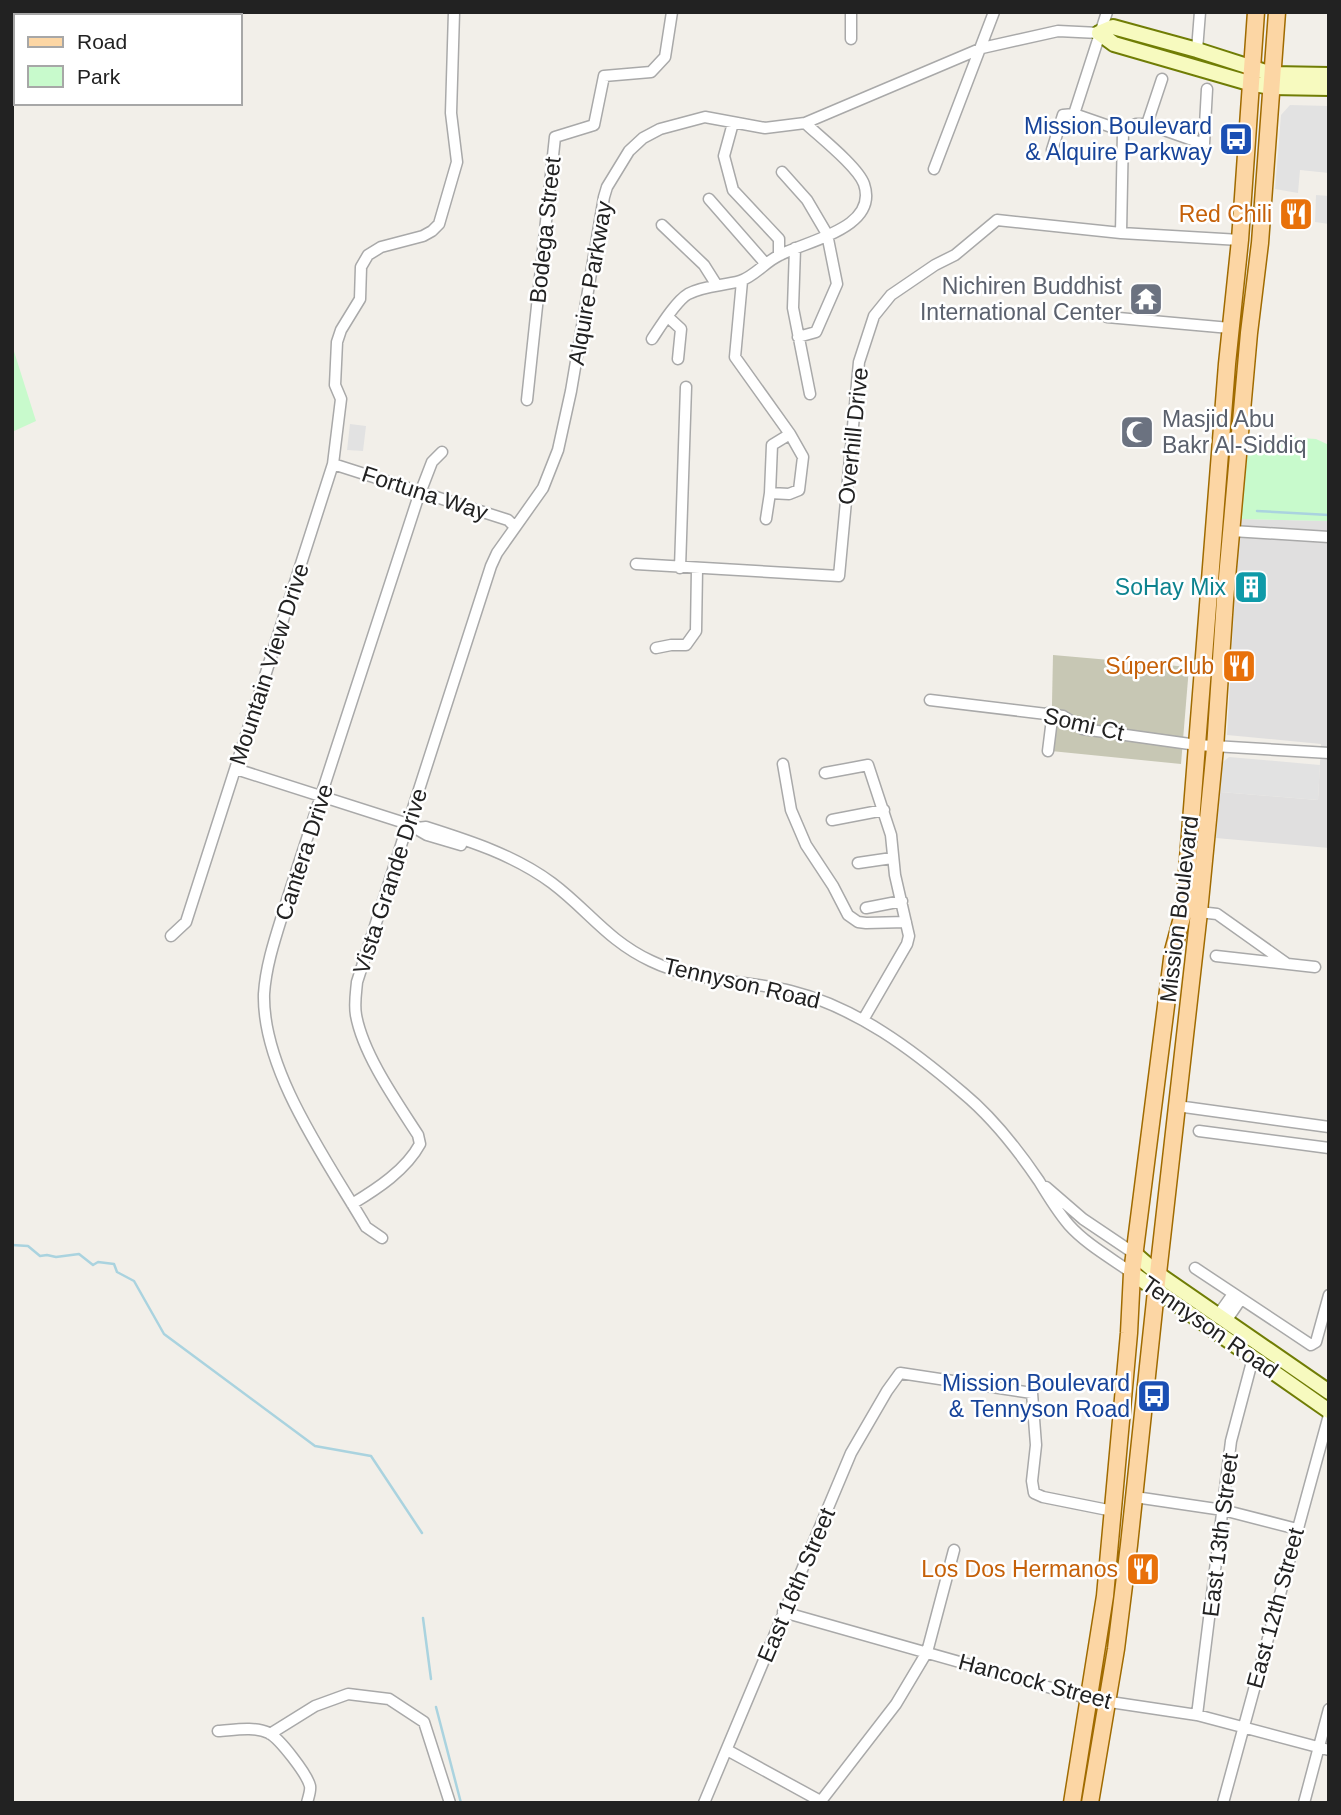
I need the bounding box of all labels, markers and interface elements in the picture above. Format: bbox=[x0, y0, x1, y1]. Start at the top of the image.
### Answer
legend bbox=[14, 14, 242, 105]
text: Road bbox=[77, 30, 127, 53]
text: Park bbox=[77, 65, 121, 88]
place label: Mission Boulevard & Alquire Parkway bbox=[1024, 113, 1212, 165]
bus stop icon: Mission Boulevard & Alquire Parkway bbox=[1217, 120, 1255, 158]
street label: Bodega Street bbox=[524, 155, 566, 304]
restaurant icon: Red Chili bbox=[1277, 195, 1315, 233]
street label: Alquire Parkway bbox=[563, 198, 617, 367]
place label: Red Chili bbox=[1179, 201, 1272, 227]
place label: Nichiren Buddhist International Center bbox=[920, 273, 1123, 325]
temple icon: Nichiren Buddhist International Center bbox=[1127, 280, 1165, 318]
street label: Overhill Drive bbox=[833, 366, 873, 506]
place label: Masjid Abu Bakr Al-Siddiq bbox=[1162, 406, 1306, 458]
mosque icon: Masjid Abu Bakr Al-Siddiq bbox=[1118, 413, 1156, 451]
street label: Fortuna Way bbox=[359, 460, 492, 526]
street label: Mountain View Drive bbox=[224, 560, 314, 768]
building icon: SoHay Mix bbox=[1232, 568, 1270, 606]
place label: SoHay Mix bbox=[1115, 574, 1226, 600]
restaurant icon: SúperClub bbox=[1220, 647, 1258, 685]
place label: SúperClub bbox=[1105, 653, 1214, 679]
street label: Somi Ct bbox=[1041, 702, 1127, 746]
street label: Cantera Drive bbox=[270, 781, 338, 923]
street label: Vista Grande Drive bbox=[348, 785, 432, 977]
street label: Mission Boulevard bbox=[1155, 814, 1203, 1004]
street label: Tennyson Road bbox=[661, 952, 823, 1014]
street label: Tennyson Road bbox=[1137, 1271, 1283, 1383]
place label: Mission Boulevard & Tennyson Road bbox=[942, 1370, 1130, 1422]
bus stop icon: Mission Boulevard & Tennyson Road bbox=[1135, 1377, 1173, 1415]
street label: East 13th Street bbox=[1197, 1451, 1243, 1618]
street label: East 16th Street bbox=[752, 1503, 840, 1666]
street label: East 12th Street bbox=[1241, 1524, 1309, 1691]
restaurant icon: Los Dos Hermanos bbox=[1124, 1550, 1162, 1588]
place label: Los Dos Hermanos bbox=[921, 1556, 1118, 1582]
street label: Hancock Street bbox=[956, 1648, 1115, 1714]

